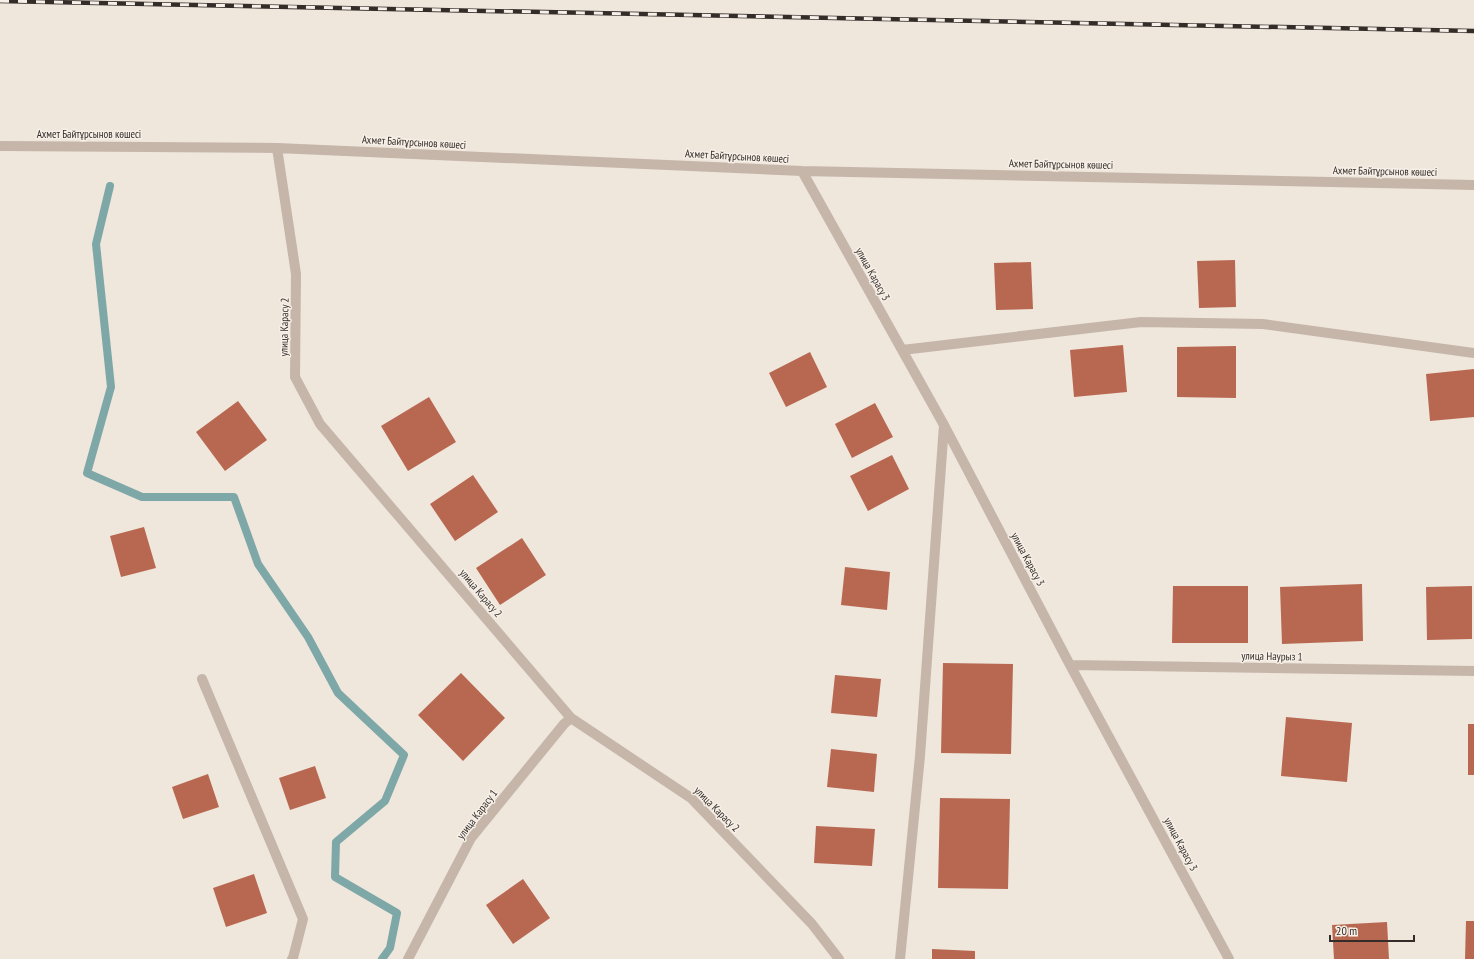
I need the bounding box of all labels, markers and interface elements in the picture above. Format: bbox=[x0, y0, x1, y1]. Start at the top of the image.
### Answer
street label: Ахмет Байтұрсынов көшесі bbox=[37, 127, 141, 141]
street label: Ахмет Байтұрсынов көшесі bbox=[361, 132, 467, 152]
street label: Ахмет Байтұрсынов көшесі bbox=[684, 146, 790, 166]
street label: Ахмет Байтұрсынов көшесі bbox=[1009, 156, 1113, 172]
street label: Ахмет Байтұрсынов көшесі bbox=[1333, 163, 1437, 179]
street label: улица Карасу 3 bbox=[853, 245, 893, 303]
street label: улица Карасу 2 bbox=[276, 297, 292, 357]
street label: улица Карасу 3 bbox=[1008, 530, 1048, 588]
street label: улица Карасу 2 bbox=[457, 566, 505, 620]
street label: улица Наурыз 1 bbox=[1241, 648, 1303, 664]
street label: улица Карасу 2 bbox=[691, 783, 743, 835]
street label: улица Карасу 1 bbox=[454, 786, 500, 842]
street label: улица Карасу 3 bbox=[1161, 815, 1201, 873]
scale bar bbox=[1330, 917, 1414, 943]
text: 20 m bbox=[1336, 923, 1357, 938]

